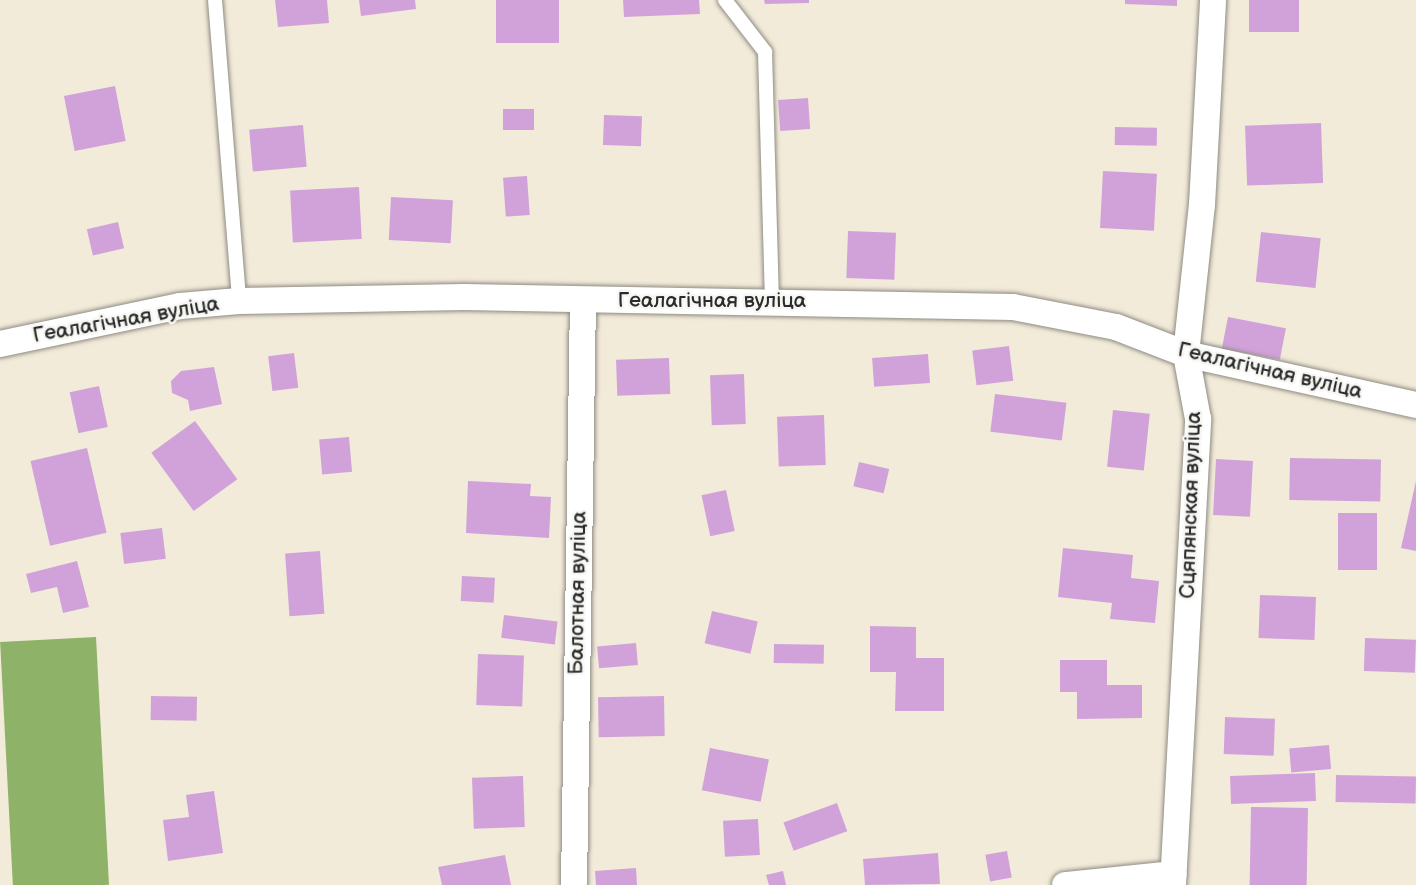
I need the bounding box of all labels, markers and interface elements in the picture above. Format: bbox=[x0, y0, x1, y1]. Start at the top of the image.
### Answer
street label: Геалагічная вуліца bbox=[618, 288, 806, 314]
street label: Геалагічная вуліца bbox=[31, 291, 221, 349]
street label: Геалагічная вуліца bbox=[1175, 338, 1365, 404]
street label: Сцяпянская вуліца bbox=[1175, 411, 1207, 599]
street label: Балотная вуліца bbox=[564, 511, 592, 675]

